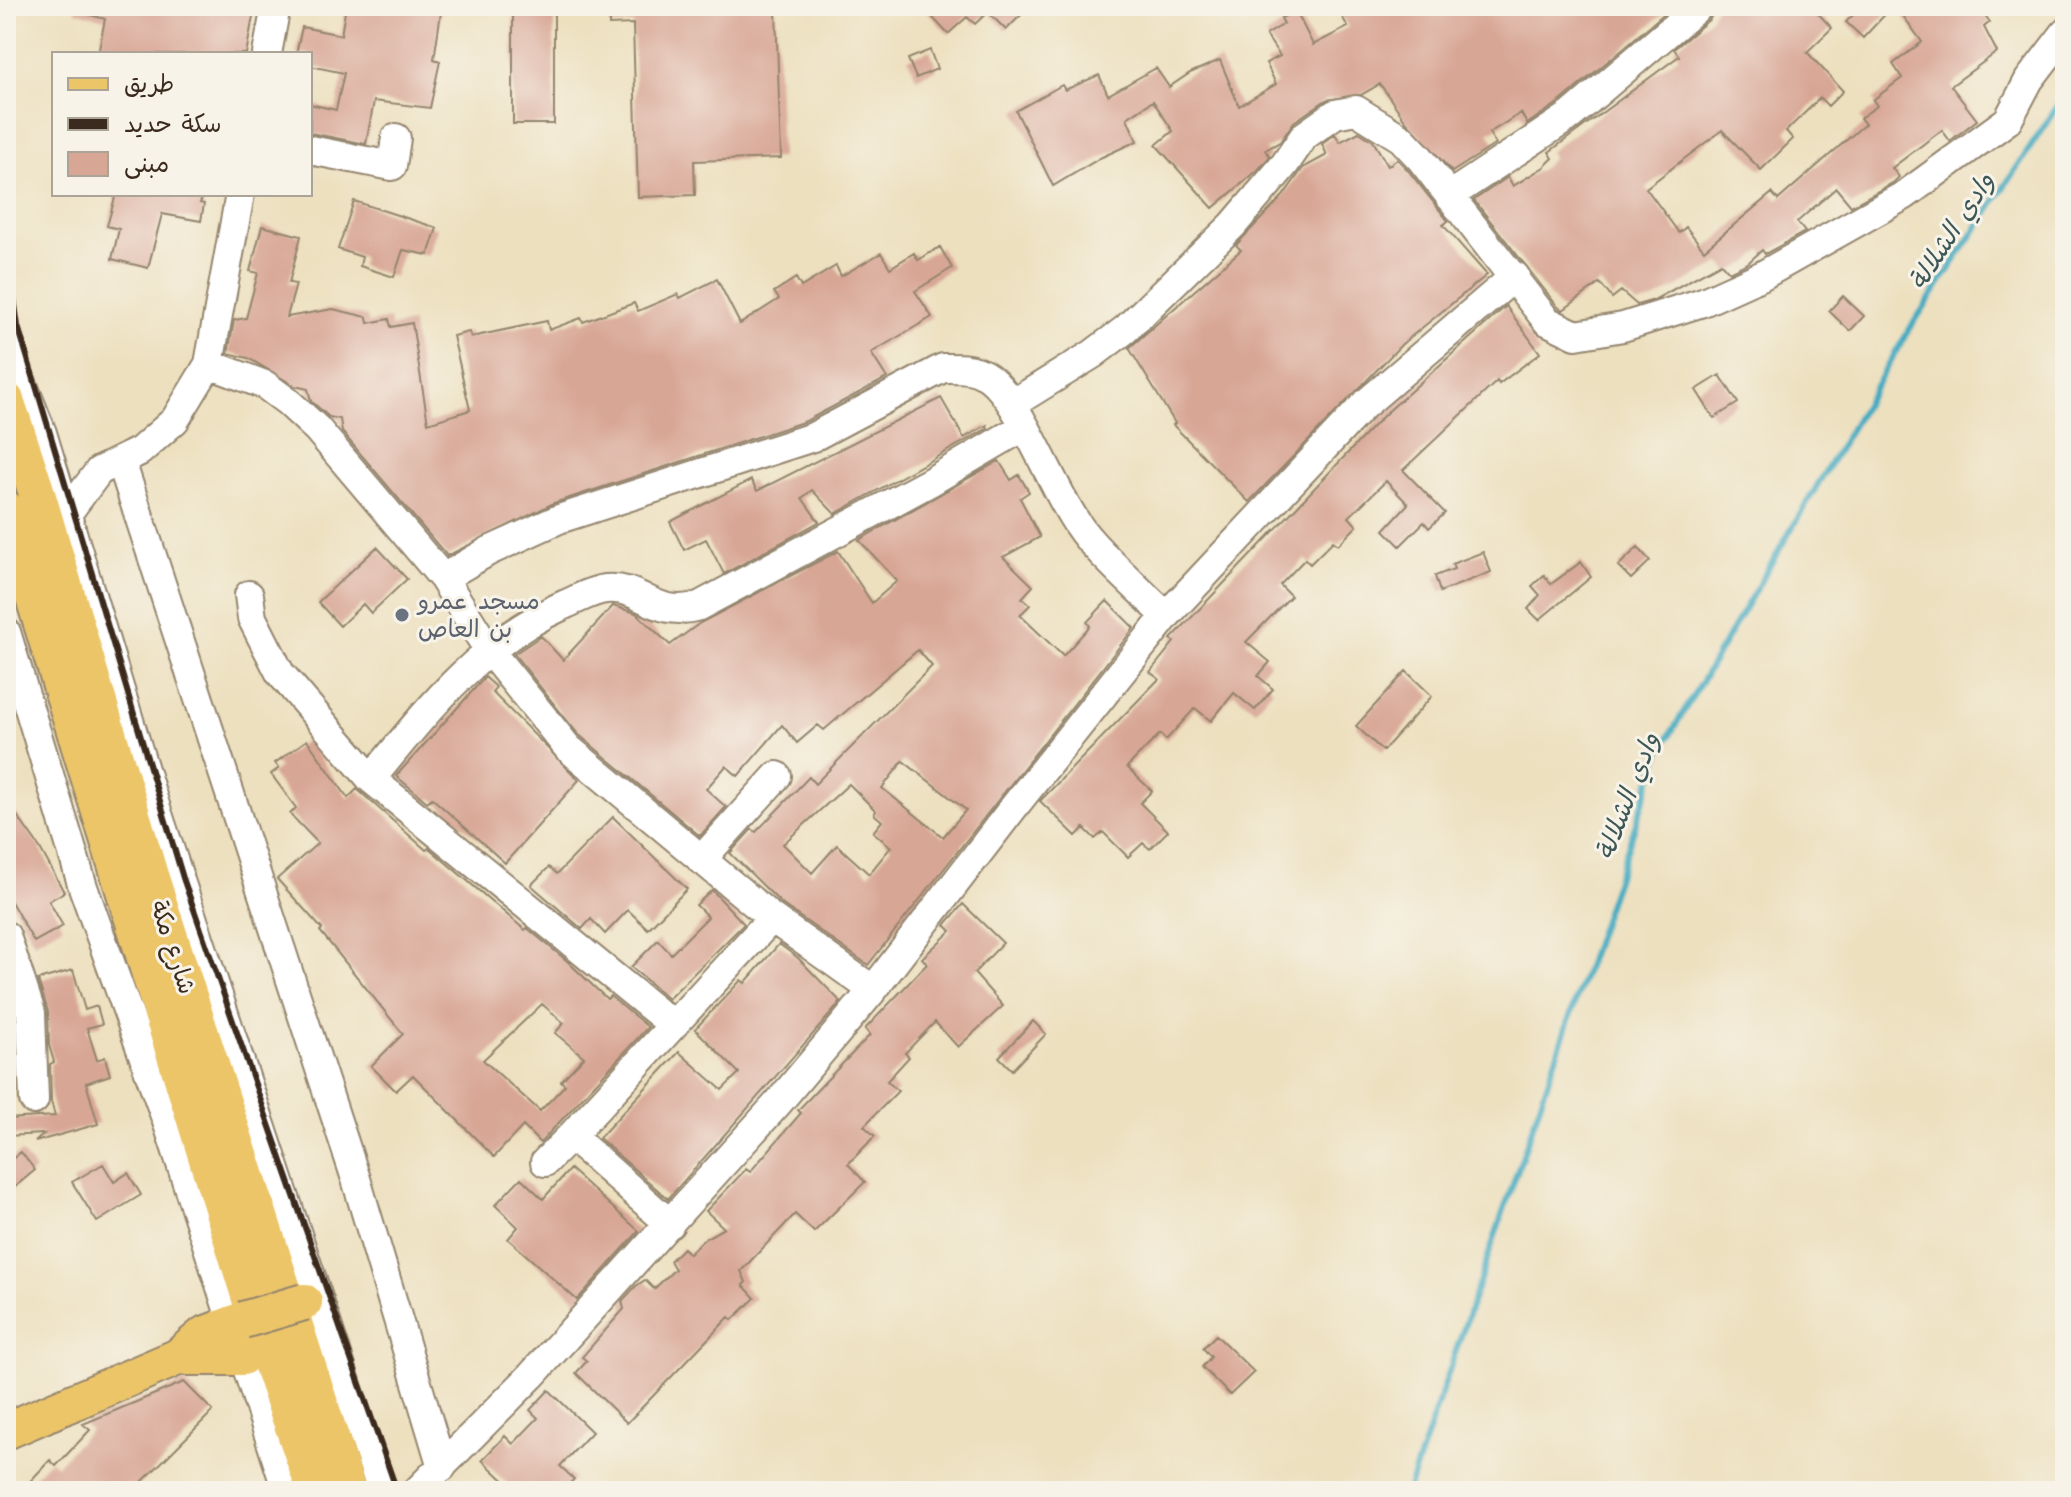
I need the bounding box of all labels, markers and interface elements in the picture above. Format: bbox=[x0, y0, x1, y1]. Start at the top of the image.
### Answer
legend bbox=[52, 52, 312, 196]
text: طريق bbox=[124, 68, 174, 102]
text: سكة حديد bbox=[124, 108, 221, 142]
text: مبنى bbox=[124, 148, 169, 182]
water label: وادي الشلالة bbox=[1900, 166, 2003, 297]
place label: مسجد عمرو بن العاص bbox=[416, 585, 540, 647]
marker: مسجد عمرو بن العاص bbox=[393, 606, 411, 624]
water label: وادي الشلالة bbox=[1587, 728, 1669, 865]
street label: شارع مكة bbox=[141, 896, 203, 999]

